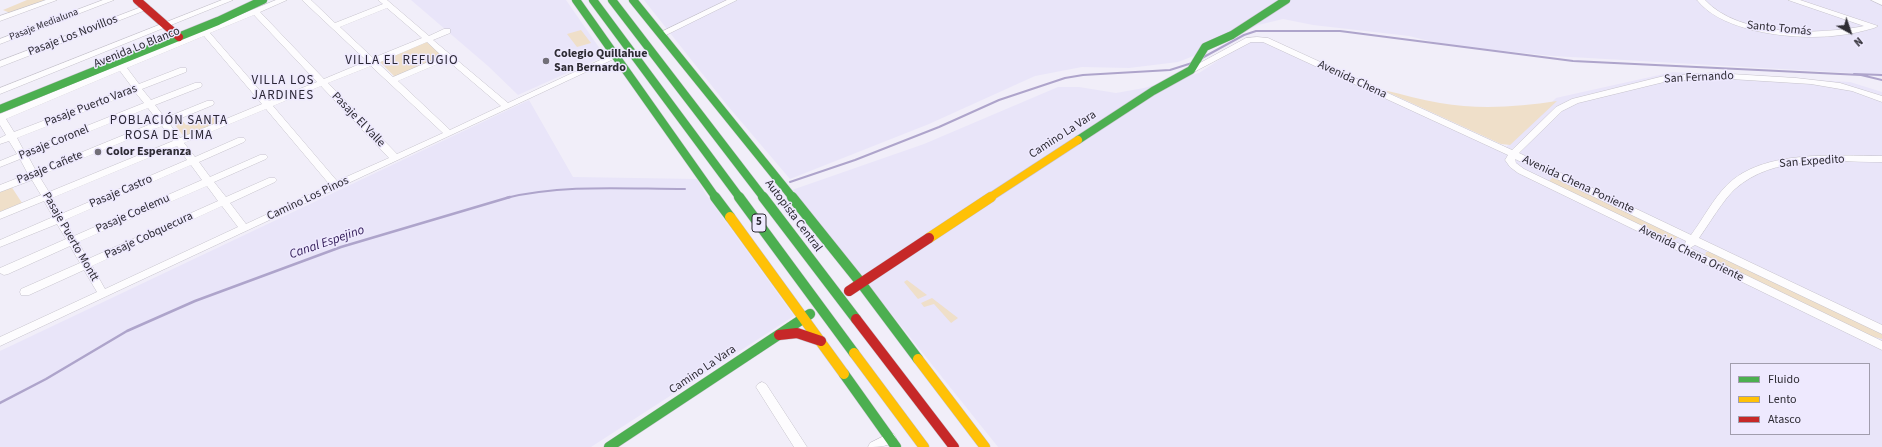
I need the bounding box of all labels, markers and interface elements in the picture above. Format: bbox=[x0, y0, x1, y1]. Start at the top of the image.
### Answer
street label: Pasaje Medialuna bbox=[8, 6, 80, 44]
street label: Pasaje Los Novillos bbox=[26, 12, 120, 60]
north arrow bbox=[1830, 12, 1870, 52]
street label: Santo Tomás bbox=[1746, 18, 1812, 40]
street label: Avenida Lo Blanco bbox=[92, 24, 182, 72]
text: N bbox=[1850, 33, 1866, 50]
place label: Colegio Quillahue San Bernardo bbox=[554, 47, 647, 75]
district label: VILLA EL REFUGIO bbox=[345, 53, 459, 69]
marker: Colegio Quillahue San Bernardo bbox=[541, 56, 551, 66]
street label: Avenida Chena bbox=[1315, 58, 1389, 102]
street label: San Fernando bbox=[1664, 69, 1734, 87]
district label: VILLA LOS JARDINES bbox=[252, 73, 314, 104]
street label: Pasaje Puerto Varas bbox=[43, 82, 139, 130]
street label: Pasaje El Valle bbox=[328, 90, 388, 150]
street label: Camino La Vara bbox=[1027, 108, 1099, 162]
district label: POBLACIÓN SANTA ROSA DE LIMA bbox=[110, 113, 228, 144]
street label: Pasaje Coronel bbox=[17, 122, 91, 164]
place label: Color Esperanza bbox=[106, 145, 191, 159]
marker: Color Esperanza bbox=[93, 147, 103, 157]
street label: Pasaje Cañete bbox=[15, 148, 85, 188]
street label: Avenida Chena Poniente bbox=[1520, 153, 1636, 217]
street label: San Expedito bbox=[1779, 153, 1845, 171]
street label: Pasaje Castro bbox=[87, 172, 155, 212]
street label: Camino Los Pinos bbox=[265, 174, 351, 224]
street label: Autopista Central bbox=[761, 177, 825, 255]
street label: Pasaje Puerto Montt bbox=[39, 190, 101, 284]
street label: Pasaje Coelemu bbox=[94, 191, 172, 237]
street label: Pasaje Cobquecura bbox=[103, 209, 195, 263]
road number: 5 bbox=[752, 214, 766, 232]
street label: Avenida Chena Oriente bbox=[1636, 222, 1746, 286]
water label: Canal Espejino bbox=[287, 223, 367, 263]
street label: Camino La Vara bbox=[667, 342, 739, 398]
legend bbox=[1730, 363, 1870, 435]
text: Fluido bbox=[1768, 371, 1800, 388]
text: Lento bbox=[1768, 391, 1797, 408]
text: Atasco bbox=[1768, 411, 1801, 428]

